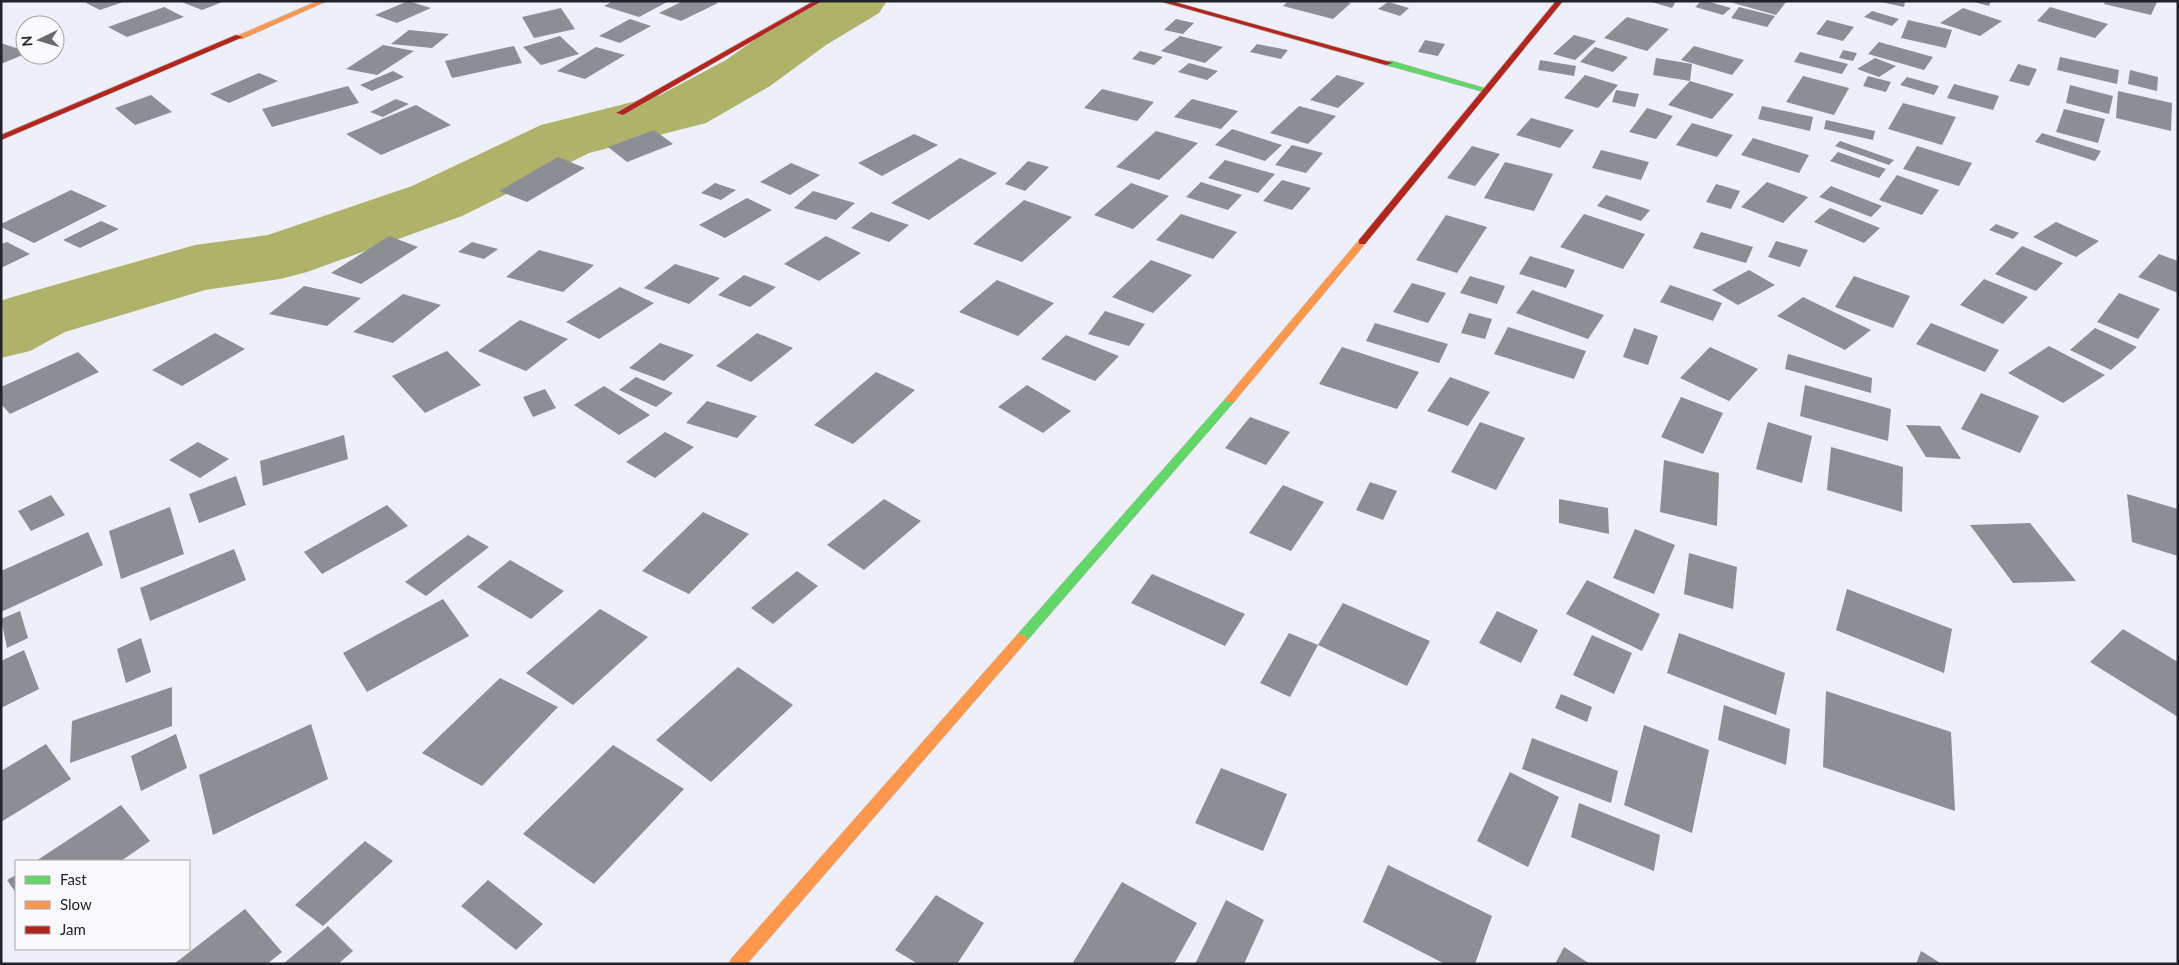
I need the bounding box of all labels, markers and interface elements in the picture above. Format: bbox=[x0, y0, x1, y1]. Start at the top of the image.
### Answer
north arrow bbox=[15, 15, 65, 65]
text: N bbox=[18, 35, 35, 47]
legend bbox=[15, 860, 190, 950]
text: Fast bbox=[60, 870, 87, 888]
text: Slow bbox=[60, 895, 92, 913]
text: Jam bbox=[60, 920, 86, 938]

